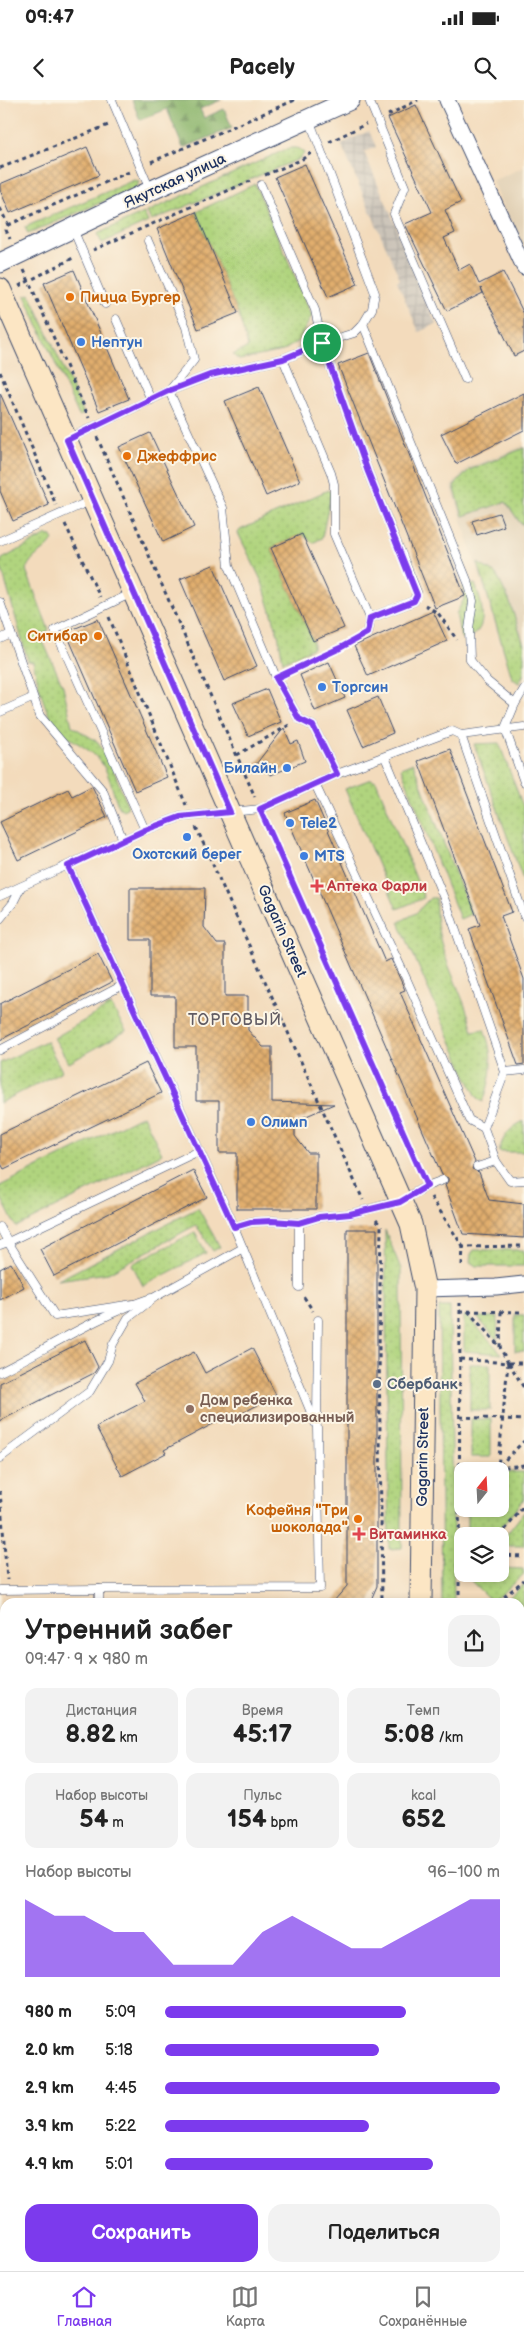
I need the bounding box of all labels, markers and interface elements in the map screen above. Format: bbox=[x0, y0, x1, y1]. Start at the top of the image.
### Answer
text: 09:47 bbox=[25, 6, 74, 29]
icon: back bbox=[25, 54, 53, 82]
text: Pacely bbox=[229, 54, 295, 81]
icon: search bbox=[471, 54, 499, 82]
street label: Якутская улица bbox=[121, 149, 229, 213]
place label: Пицца Бургер bbox=[80, 288, 181, 307]
marker: Пицца Бургер bbox=[64, 291, 76, 303]
pin bbox=[301, 322, 343, 364]
icon: arrive bbox=[308, 329, 336, 357]
place label: Нептун bbox=[91, 333, 143, 352]
marker: Нептун bbox=[75, 336, 87, 348]
place label: Джеффрис bbox=[137, 447, 217, 466]
marker: Джеффрис bbox=[121, 450, 133, 462]
place label: Ситибар bbox=[27, 627, 88, 646]
marker: Ситибар bbox=[92, 630, 104, 642]
place label: Торгсин bbox=[332, 678, 388, 697]
marker: Торгсин bbox=[316, 681, 328, 693]
place label: Билайн bbox=[224, 759, 277, 778]
marker: Билайн bbox=[281, 762, 293, 774]
place label: Tele2 bbox=[300, 814, 337, 833]
marker: Tele2 bbox=[284, 817, 296, 829]
marker: Охотский берег bbox=[181, 831, 193, 843]
place label: Охотский берег bbox=[132, 845, 242, 864]
place label: MTS bbox=[314, 847, 345, 866]
marker: MTS bbox=[298, 850, 310, 862]
place label: Аптека Фарли bbox=[326, 877, 427, 896]
marker: Аптека Фарли bbox=[311, 880, 323, 892]
street label: Gagarin Street bbox=[253, 882, 311, 981]
district label: ТОРГОВЫЙ bbox=[188, 1011, 282, 1030]
place label: Олимп bbox=[261, 1113, 308, 1132]
marker: Олимп bbox=[245, 1116, 257, 1128]
place label: Сбербанк bbox=[387, 1375, 459, 1394]
marker: Сбербанк bbox=[371, 1378, 383, 1390]
place label: Дом ребенка специализированный bbox=[200, 1391, 354, 1427]
marker: Дом ребенка специализированный bbox=[184, 1403, 196, 1415]
street label: Gagarin Street bbox=[413, 1407, 433, 1507]
north arrow bbox=[454, 1462, 509, 1518]
map controls bbox=[454, 1462, 509, 1582]
place label: Кофейня "Три шоколада" bbox=[246, 1501, 348, 1537]
marker: Кофейня "Три шоколада" bbox=[352, 1513, 364, 1525]
place label: Витаминка bbox=[369, 1525, 447, 1544]
button: layers bbox=[454, 1527, 509, 1582]
marker: Витаминка bbox=[353, 1528, 365, 1540]
text: Утренний забег bbox=[25, 1614, 233, 1647]
button: share bbox=[448, 1615, 500, 1667]
text: 09:47 · 9 × 980 m bbox=[25, 1650, 148, 1669]
text: Дистанция bbox=[66, 1702, 137, 1719]
text: Время bbox=[242, 1702, 283, 1719]
text: Темп bbox=[407, 1702, 440, 1719]
text: 8.82 bbox=[65, 1719, 116, 1750]
text: 45:17 bbox=[233, 1719, 292, 1750]
text: 5:08 bbox=[384, 1719, 435, 1750]
text: km bbox=[116, 1729, 138, 1746]
text: /km bbox=[435, 1729, 463, 1746]
text: Набор высоты bbox=[55, 1787, 148, 1804]
text: Пульс bbox=[243, 1787, 282, 1804]
text: kcal bbox=[411, 1787, 436, 1804]
text: 54 bbox=[79, 1804, 108, 1835]
text: 154 bbox=[227, 1804, 267, 1835]
text: 652 bbox=[401, 1804, 446, 1835]
text: m bbox=[108, 1814, 124, 1831]
text: bpm bbox=[267, 1814, 298, 1831]
text: Набор высоты bbox=[25, 1863, 132, 1882]
text: 96–100 m bbox=[428, 1863, 500, 1882]
text: 980 m bbox=[25, 2003, 72, 2022]
text: 5:09 bbox=[105, 2003, 136, 2022]
text: 2.0 km bbox=[25, 2041, 74, 2060]
text: 5:18 bbox=[105, 2041, 133, 2060]
text: 2.9 km bbox=[25, 2079, 74, 2098]
text: 4:45 bbox=[105, 2079, 137, 2098]
text: 3.9 km bbox=[25, 2117, 74, 2136]
text: 5:22 bbox=[105, 2117, 136, 2136]
text: 4.9 km bbox=[25, 2155, 74, 2174]
text: 5:01 bbox=[105, 2155, 133, 2174]
button: Сохранить bbox=[25, 2204, 258, 2262]
button: Поделиться bbox=[268, 2204, 500, 2262]
tab: Главная bbox=[57, 2283, 112, 2330]
tab: Карта bbox=[226, 2283, 265, 2330]
tab: Сохранённые bbox=[379, 2283, 467, 2330]

